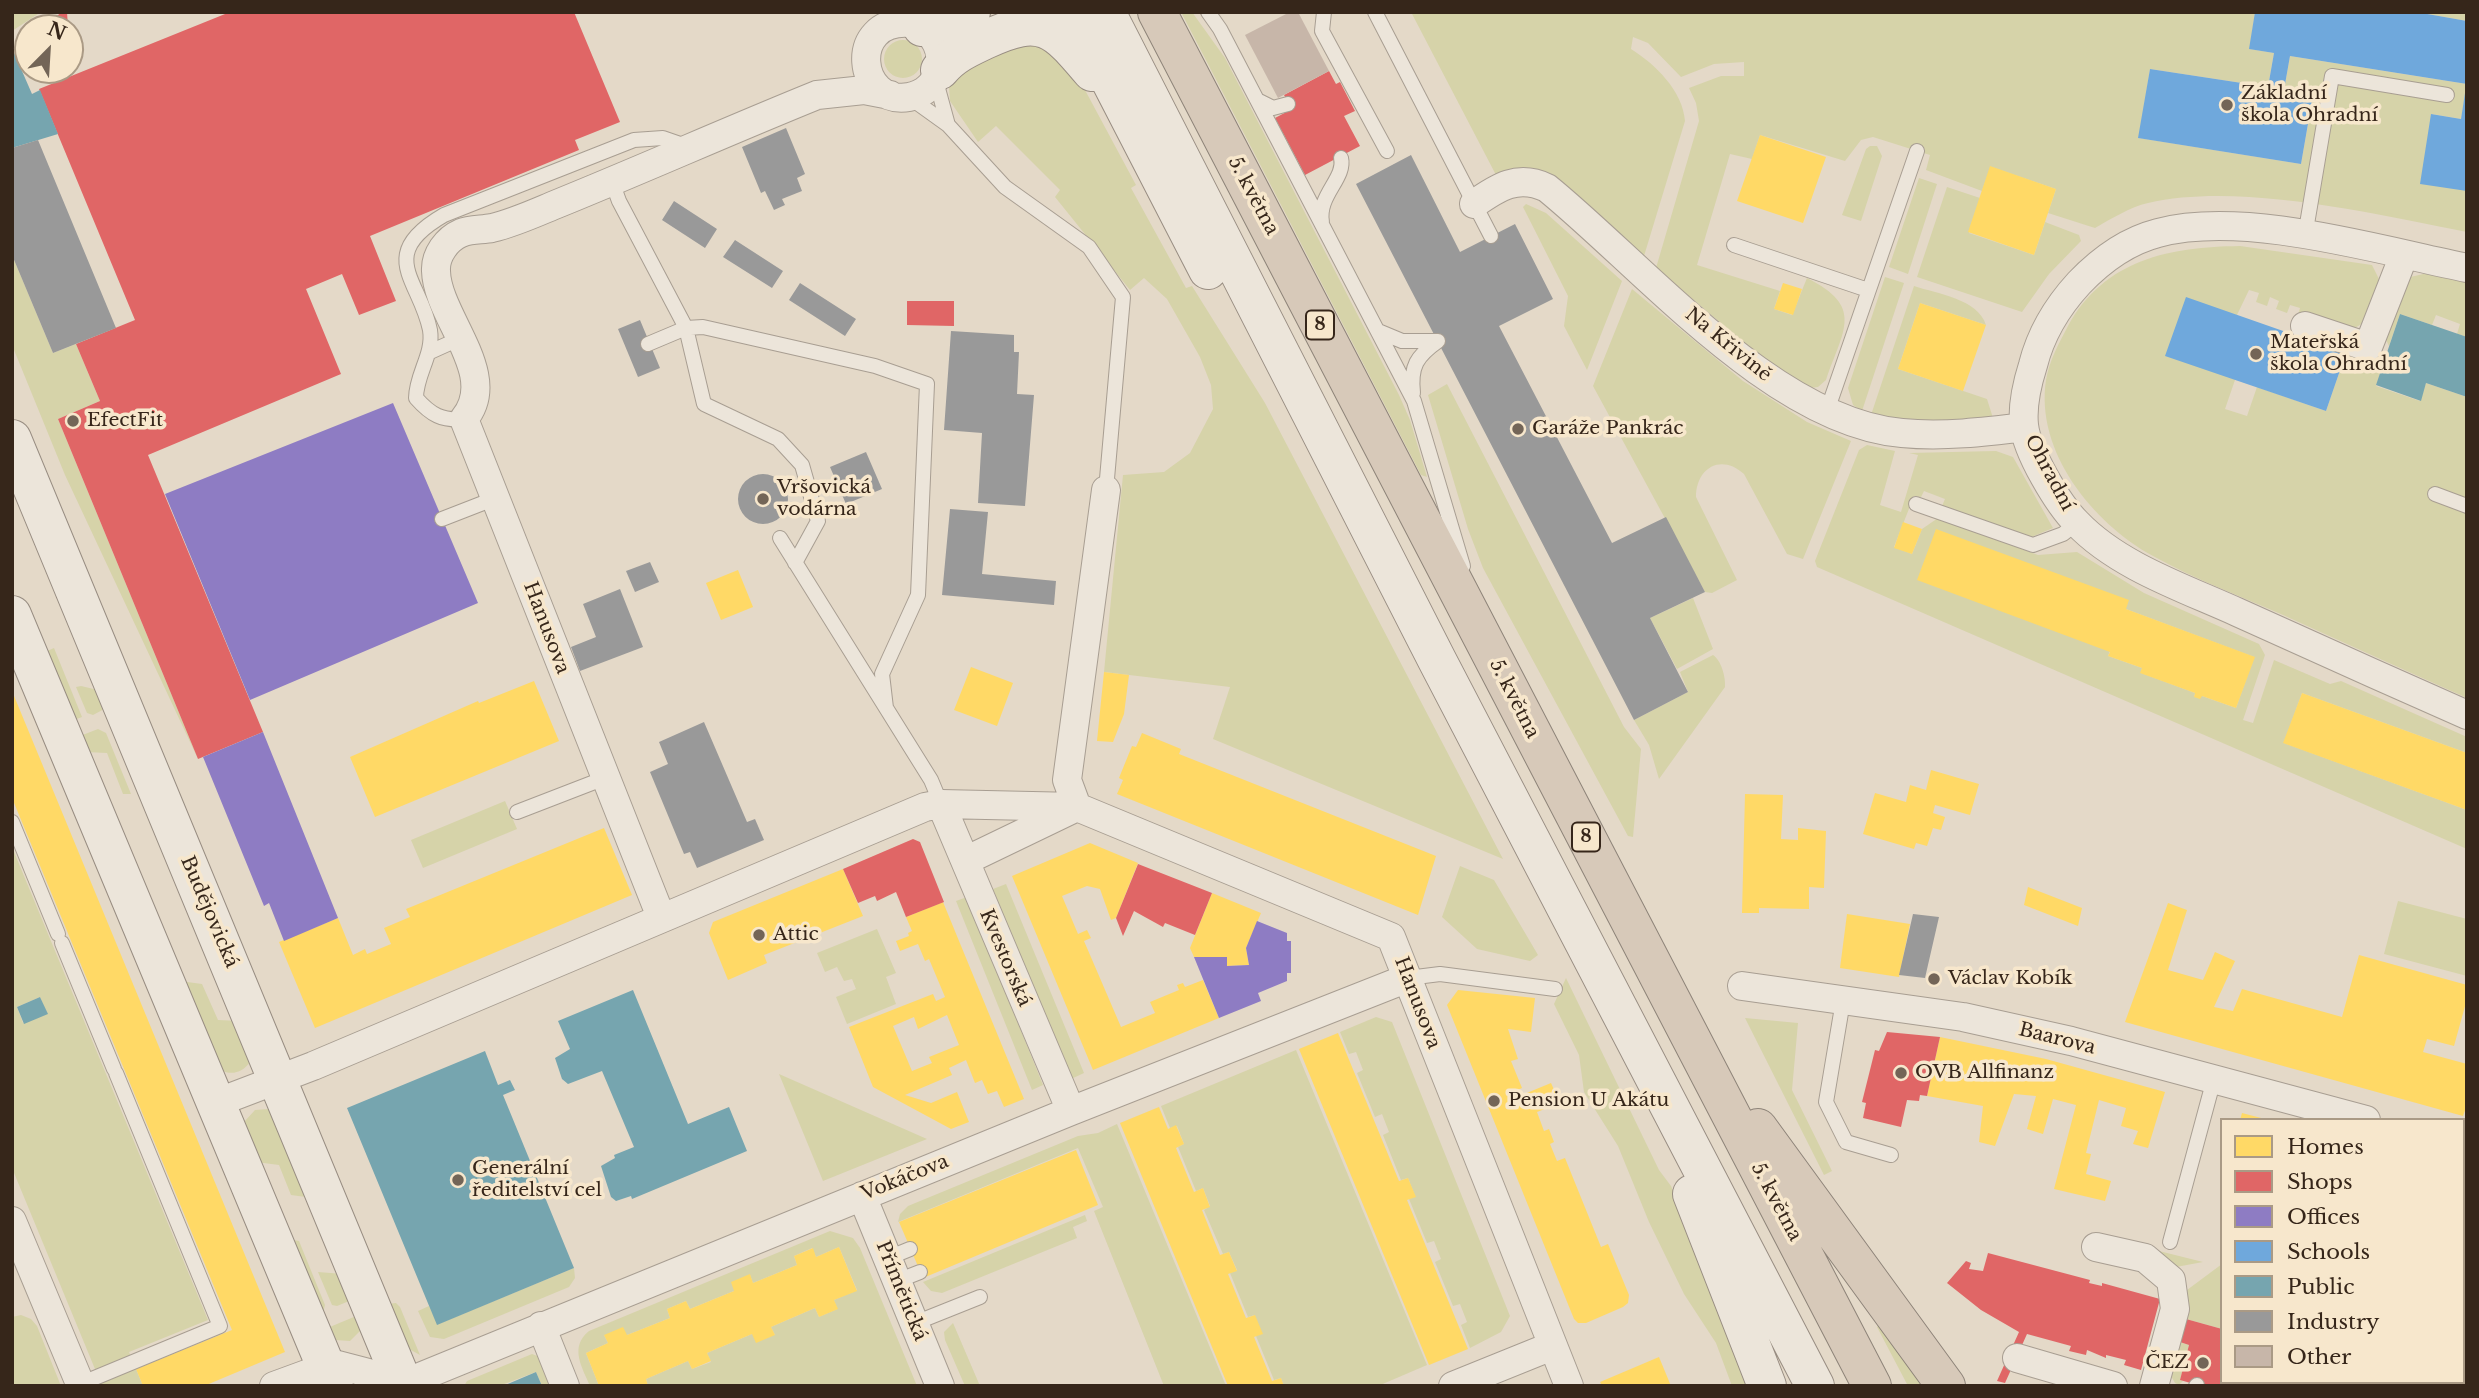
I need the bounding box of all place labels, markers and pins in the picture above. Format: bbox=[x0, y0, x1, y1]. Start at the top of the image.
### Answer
place label: Základní škola Ohradní bbox=[2241, 83, 2378, 127]
marker: Základní škola Ohradní bbox=[2219, 97, 2235, 113]
place label: Mateřská škola Ohradní bbox=[2270, 332, 2407, 376]
marker: Mateřská škola Ohradní bbox=[2248, 346, 2264, 362]
place label: EfectFit bbox=[87, 410, 163, 432]
marker: EfectFit bbox=[65, 413, 81, 429]
place label: Garáže Pankrác bbox=[1532, 418, 1683, 440]
marker: Garáže Pankrác bbox=[1510, 421, 1526, 437]
place label: Vršovická vodárna bbox=[777, 477, 871, 521]
marker: Vršovická vodárna bbox=[755, 491, 771, 507]
place label: Attic bbox=[773, 924, 819, 946]
marker: Attic bbox=[751, 927, 767, 943]
place label: Václav Kobík bbox=[1948, 968, 2072, 990]
marker: Václav Kobík bbox=[1926, 971, 1942, 987]
place label: OVB Allfinanz bbox=[1915, 1062, 2054, 1084]
marker: OVB Allfinanz bbox=[1893, 1065, 1909, 1081]
place label: Pension U Akátu bbox=[1508, 1090, 1669, 1112]
marker: Pension U Akátu bbox=[1486, 1093, 1502, 1109]
place label: Generální ředitelství cel bbox=[472, 1158, 602, 1202]
marker: Generální ředitelství cel bbox=[450, 1172, 466, 1188]
place label: ČEZ bbox=[2145, 1352, 2189, 1374]
marker: ČEZ bbox=[2195, 1355, 2211, 1371]

